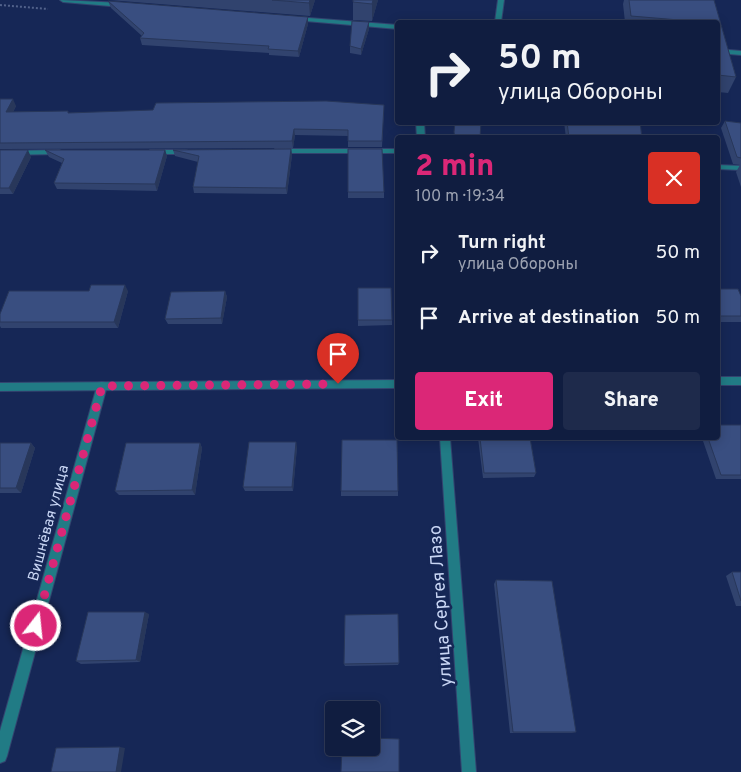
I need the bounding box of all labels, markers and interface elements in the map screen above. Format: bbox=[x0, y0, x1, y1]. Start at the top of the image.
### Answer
text: 50 m bbox=[498, 37, 582, 81]
icon: right bbox=[415, 40, 480, 105]
text: улица Обороны bbox=[498, 80, 663, 107]
text: 2 min bbox=[415, 149, 494, 186]
button: close bbox=[648, 152, 700, 204]
text: 100 m · 19:34 bbox=[415, 187, 505, 207]
text: Turn right bbox=[458, 231, 546, 255]
icon: right bbox=[415, 239, 443, 267]
text: 50 m bbox=[655, 241, 700, 265]
text: улица Обороны bbox=[458, 255, 578, 275]
icon: arrive bbox=[415, 304, 443, 332]
text: Arrive at destination bbox=[458, 306, 639, 330]
text: 50 m bbox=[655, 306, 700, 330]
pin bbox=[317, 333, 359, 384]
icon: arrive bbox=[324, 340, 352, 368]
button: Exit bbox=[415, 372, 553, 430]
button: Share bbox=[563, 372, 700, 430]
street label: Вишнёвая улица bbox=[25, 463, 74, 584]
street label: улица Сергея Лазо bbox=[424, 524, 459, 688]
position arrow bbox=[9, 599, 61, 651]
map controls bbox=[325, 701, 380, 756]
button: layers bbox=[325, 701, 380, 756]

